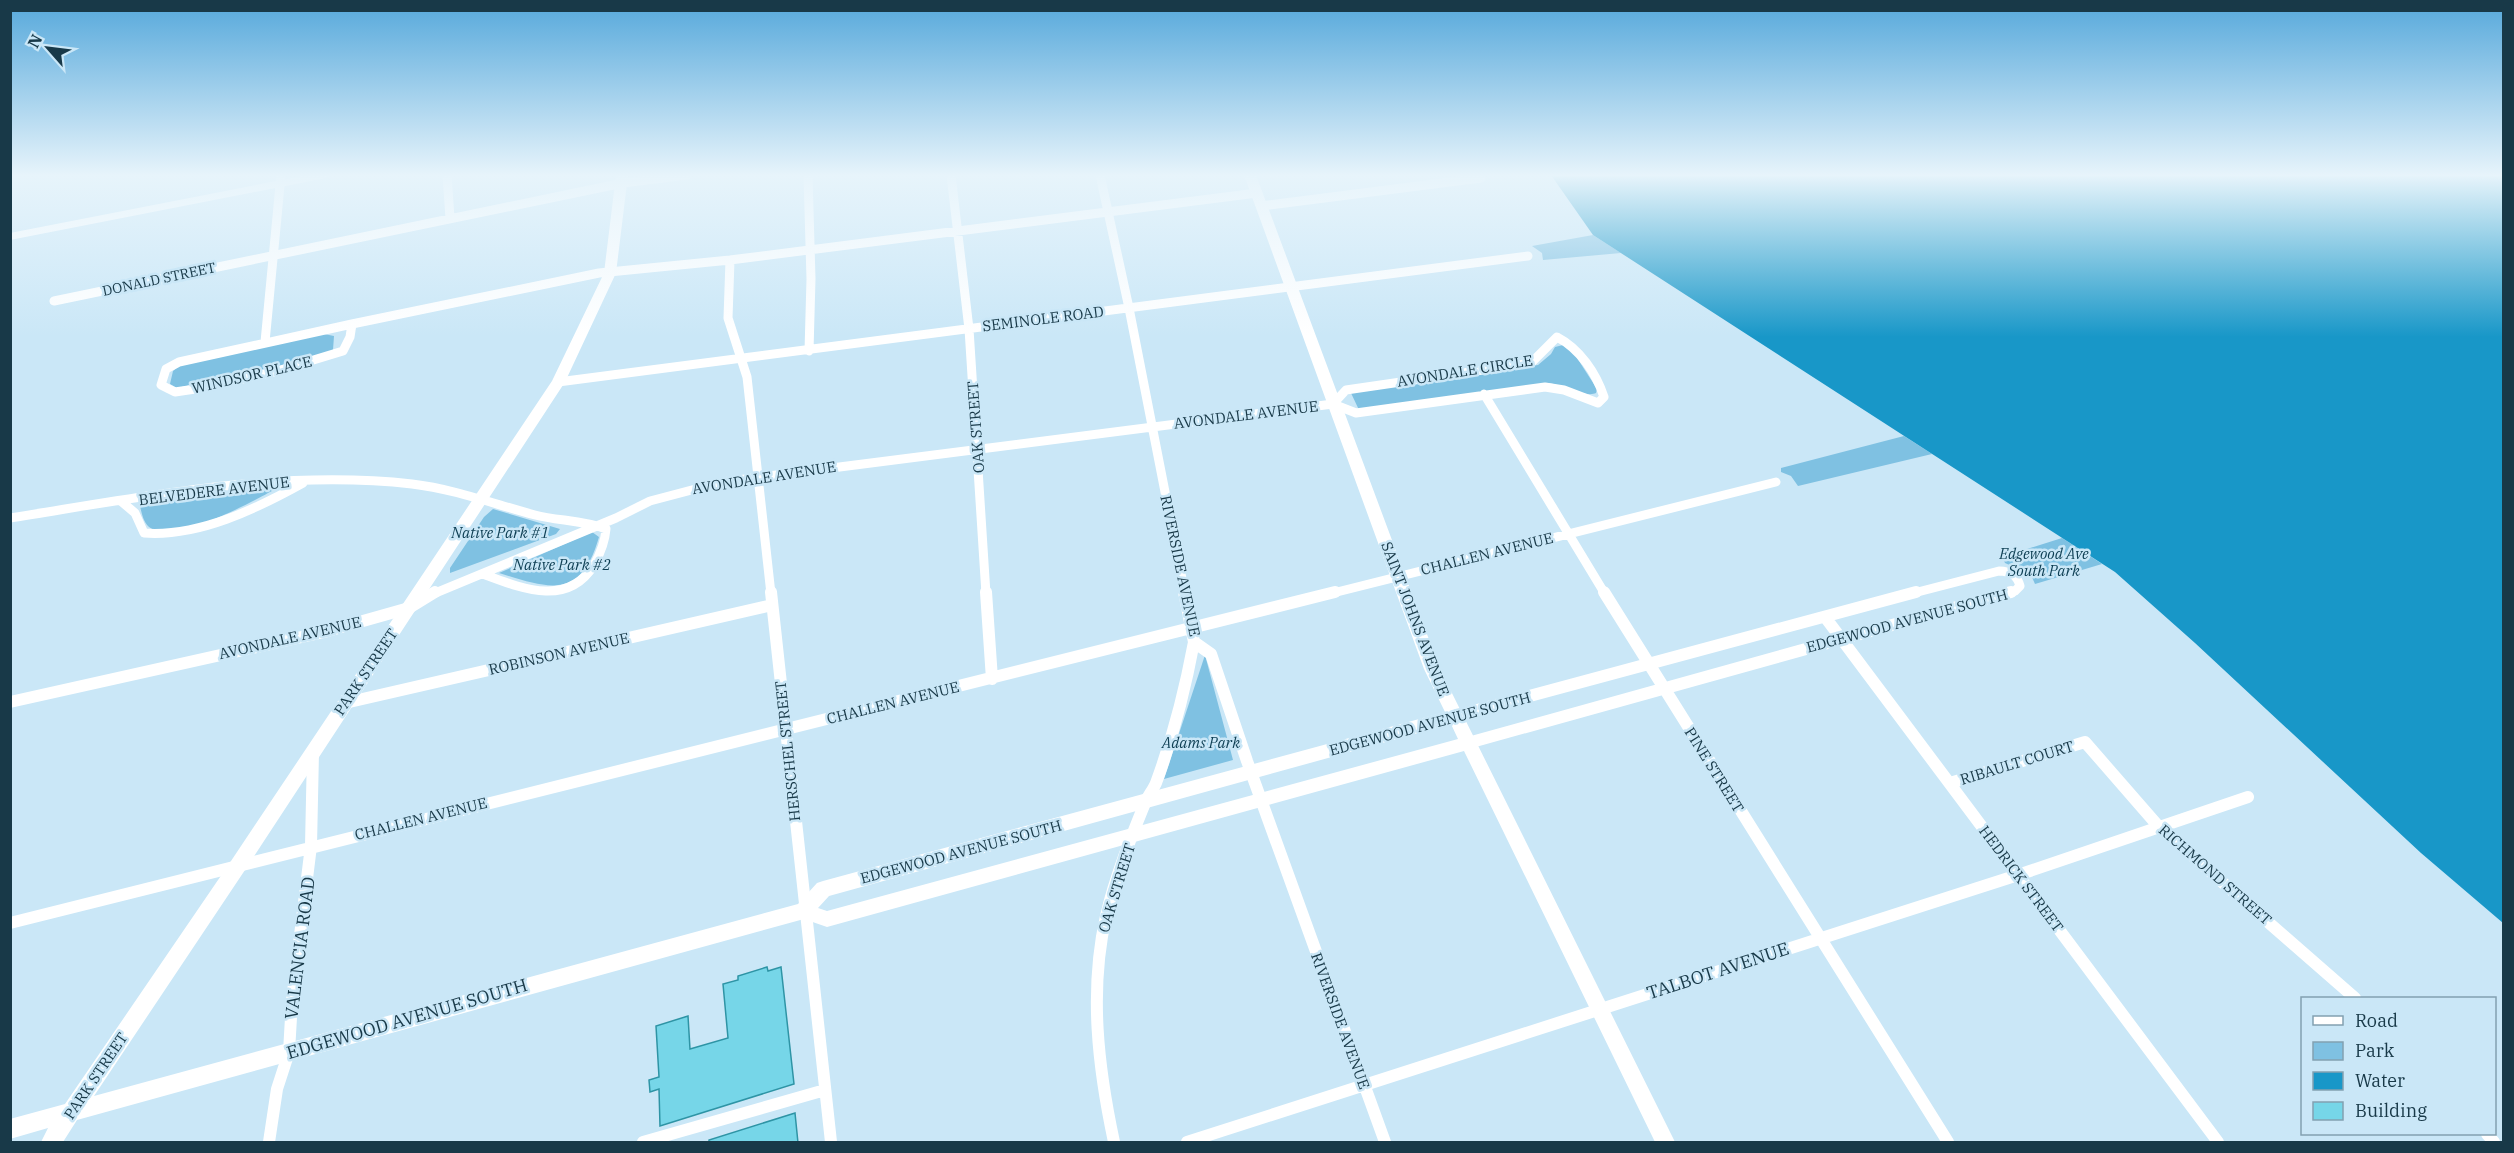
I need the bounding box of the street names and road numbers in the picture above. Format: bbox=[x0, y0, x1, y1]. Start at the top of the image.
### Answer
street label: DONALD STREET bbox=[101, 258, 217, 300]
street label: SEMINOLE ROAD bbox=[981, 302, 1105, 335]
street label: AVONDALE CIRCLE bbox=[1396, 350, 1534, 391]
street label: WINDSOR PLACE bbox=[190, 351, 314, 398]
street label: OAK STREET bbox=[963, 380, 988, 474]
street label: AVONDALE AVENUE bbox=[1173, 396, 1319, 433]
street label: AVONDALE AVENUE bbox=[691, 457, 837, 498]
street label: BELVEDERE AVENUE bbox=[137, 472, 290, 509]
street label: RIVERSIDE AVENUE bbox=[1156, 493, 1205, 638]
street label: CHALLEN AVENUE bbox=[1419, 528, 1555, 579]
street label: SAINT JOHNS AVENUE bbox=[1377, 539, 1454, 699]
street label: EDGEWOOD AVENUE SOUTH bbox=[1804, 584, 2010, 657]
street label: AVONDALE AVENUE bbox=[217, 612, 363, 663]
street label: PARK STREET bbox=[330, 625, 402, 719]
street label: ROBINSON AVENUE bbox=[487, 628, 631, 679]
street label: CHALLEN AVENUE bbox=[825, 677, 961, 728]
street label: HERSCHEL STREET bbox=[771, 680, 804, 822]
street label: EDGEWOOD AVENUE SOUTH bbox=[1327, 687, 1533, 760]
street label: PINE STREET bbox=[1681, 724, 1748, 816]
street label: RIBAULT COURT bbox=[1958, 736, 2076, 789]
street label: CHALLEN AVENUE bbox=[353, 793, 489, 844]
street label: EDGEWOOD AVENUE SOUTH bbox=[858, 815, 1064, 888]
street label: RICHMOND STREET bbox=[2155, 820, 2276, 929]
street label: HEDRICK STREET bbox=[1975, 822, 2068, 936]
street label: OAK STREET bbox=[1094, 841, 1139, 935]
street label: VALENCIA ROAD bbox=[279, 875, 320, 1021]
street label: TALBOT AVENUE bbox=[1644, 937, 1792, 1004]
street label: RIVERSIDE AVENUE bbox=[1307, 950, 1374, 1092]
street label: EDGEWOOD AVENUE SOUTH bbox=[284, 973, 530, 1064]
street label: PARK STREET bbox=[60, 1029, 132, 1123]

